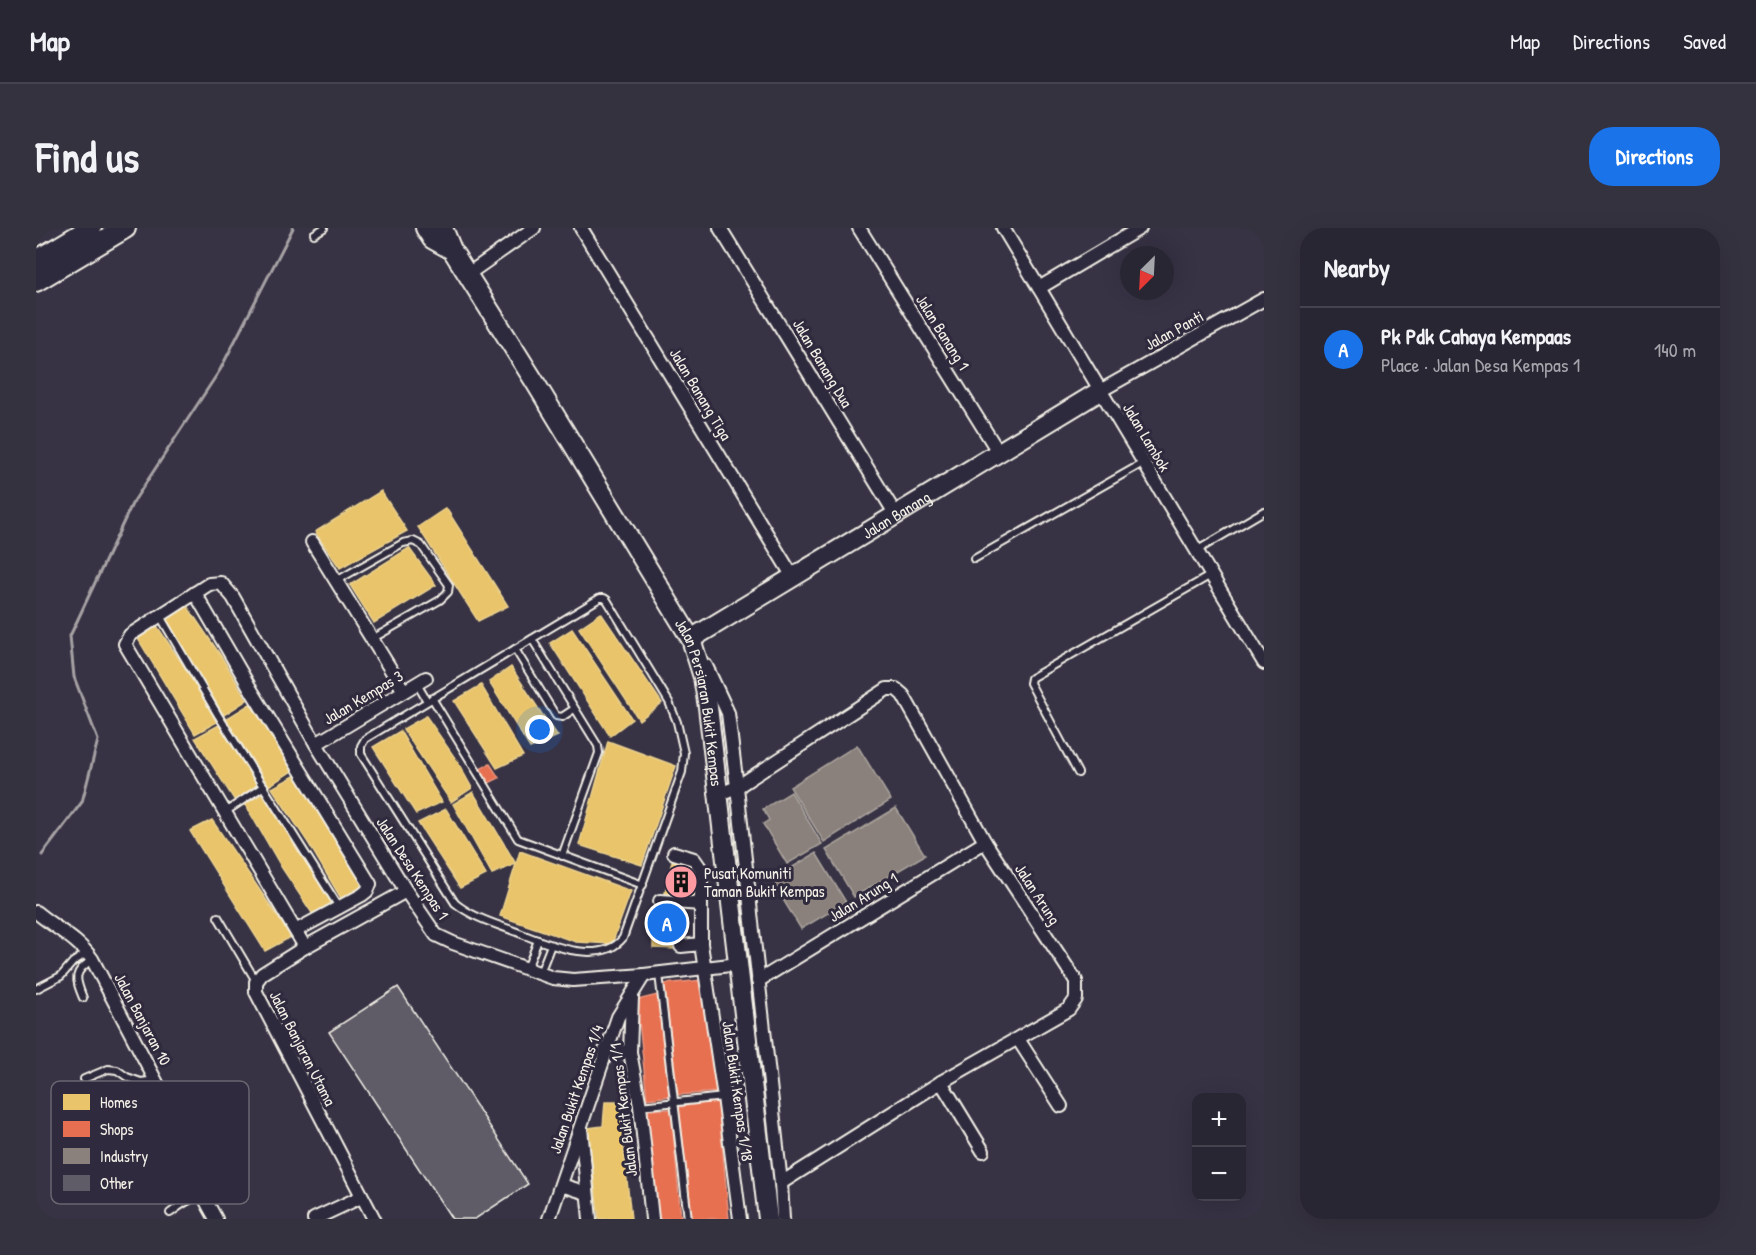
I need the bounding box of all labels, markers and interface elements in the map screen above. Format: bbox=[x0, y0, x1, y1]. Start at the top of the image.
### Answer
text: Map bbox=[30, 22, 70, 60]
text: Map bbox=[1510, 27, 1540, 56]
text: Directions bbox=[1573, 27, 1650, 56]
text: Saved bbox=[1683, 27, 1726, 56]
button: Directions bbox=[1589, 127, 1720, 186]
text: Find us bbox=[36, 128, 139, 185]
north arrow bbox=[1120, 246, 1174, 300]
text: Nearby bbox=[1324, 250, 1390, 285]
street label: Jalan Banang 1 bbox=[911, 290, 975, 374]
street label: Jalan Panti bbox=[1141, 305, 1207, 355]
street label: Jalan Banang Dua bbox=[788, 315, 858, 411]
text: Pk Pdk Cahaya Kempaas bbox=[1381, 321, 1571, 351]
text: A bbox=[1339, 336, 1348, 363]
text: 140 m bbox=[1654, 336, 1696, 363]
street label: Jalan Banang Tiga bbox=[665, 344, 737, 444]
text: Place · Jalan Desa Kempas 1 bbox=[1381, 351, 1580, 378]
street label: Jalan Lambok bbox=[1118, 399, 1176, 476]
street label: Jalan Banang bbox=[858, 485, 934, 544]
street label: Jalan Persiaran Bukit Kempas bbox=[670, 614, 728, 787]
street label: Jalan Kempas 3 bbox=[319, 665, 407, 729]
your location bbox=[525, 715, 554, 744]
street label: Jalan Desa Kempas 1 bbox=[372, 812, 454, 924]
street label: Jalan Arung bbox=[1010, 859, 1066, 929]
place label: Pusat Komuniti Taman Bukit Kempas bbox=[704, 862, 825, 902]
building icon: Pusat Komuniti Taman Bukit Kempas bbox=[663, 864, 699, 900]
street label: Jalan Arung 1 bbox=[824, 867, 902, 927]
pin: A bbox=[648, 900, 686, 946]
street label: Jalan Banjaran 10 bbox=[109, 969, 177, 1069]
street label: Jalan Banjaran Utama bbox=[265, 987, 341, 1109]
street label: Jalan Bukit Kempas 1/18 bbox=[717, 1019, 759, 1163]
street label: Jalan Bukit Kempas 1/4 bbox=[544, 1022, 608, 1156]
street label: Jalan Bukit Kempas 1/1 bbox=[604, 1042, 642, 1178]
legend bbox=[51, 1081, 249, 1204]
text: Homes bbox=[100, 1091, 137, 1113]
map controls bbox=[1192, 1093, 1246, 1201]
button: + bbox=[1192, 1093, 1246, 1147]
text: Shops bbox=[100, 1118, 134, 1140]
text: Industry bbox=[100, 1145, 148, 1167]
button: − bbox=[1192, 1147, 1246, 1201]
text: Other bbox=[100, 1172, 134, 1194]

